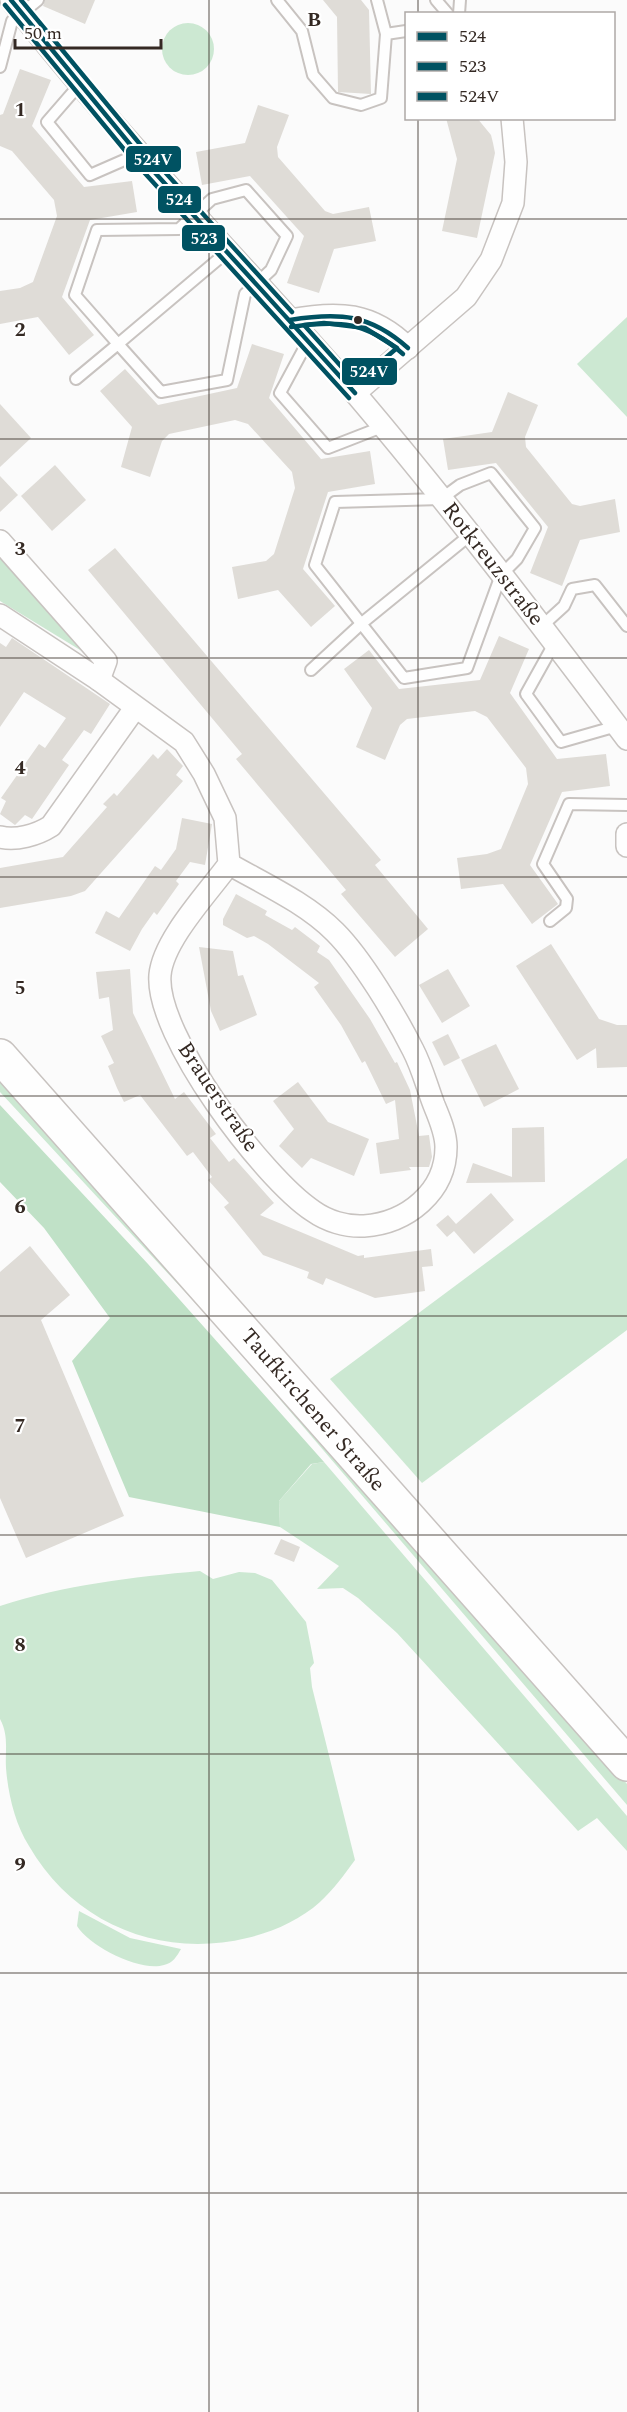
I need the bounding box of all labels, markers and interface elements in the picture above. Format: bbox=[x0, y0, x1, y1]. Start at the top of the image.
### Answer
text: B bbox=[307, 5, 321, 35]
scale bar bbox=[15, 12, 160, 50]
legend bbox=[405, 12, 615, 120]
text: 50 m bbox=[24, 20, 62, 47]
text: 524 bbox=[459, 23, 486, 50]
text: 523 bbox=[459, 53, 486, 80]
text: 524V bbox=[459, 83, 499, 110]
text: 1 bbox=[14, 95, 26, 125]
line badge: 524V bbox=[125, 145, 182, 173]
text: 524V bbox=[133, 148, 173, 172]
line badge: 524 bbox=[157, 185, 202, 214]
text: 524 bbox=[166, 188, 192, 212]
line badge: 523 bbox=[181, 224, 226, 252]
text: 523 bbox=[191, 227, 217, 251]
unlabelled marker bbox=[352, 314, 364, 326]
text: 2 bbox=[14, 315, 26, 345]
line badge: 524V bbox=[341, 357, 398, 386]
text: 524V bbox=[349, 360, 389, 384]
street label: Rotkreuzstraße bbox=[434, 495, 552, 633]
text: 3 bbox=[14, 534, 26, 564]
text: 4 bbox=[14, 753, 26, 783]
text: 5 bbox=[14, 973, 26, 1003]
street label: Brauerstraße bbox=[169, 1035, 267, 1159]
text: 6 bbox=[14, 1192, 26, 1222]
street label: Taufkirchener Straße bbox=[233, 1321, 393, 1499]
text: 7 bbox=[14, 1411, 26, 1441]
text: 8 bbox=[14, 1630, 26, 1660]
text: 9 bbox=[14, 1850, 26, 1880]

